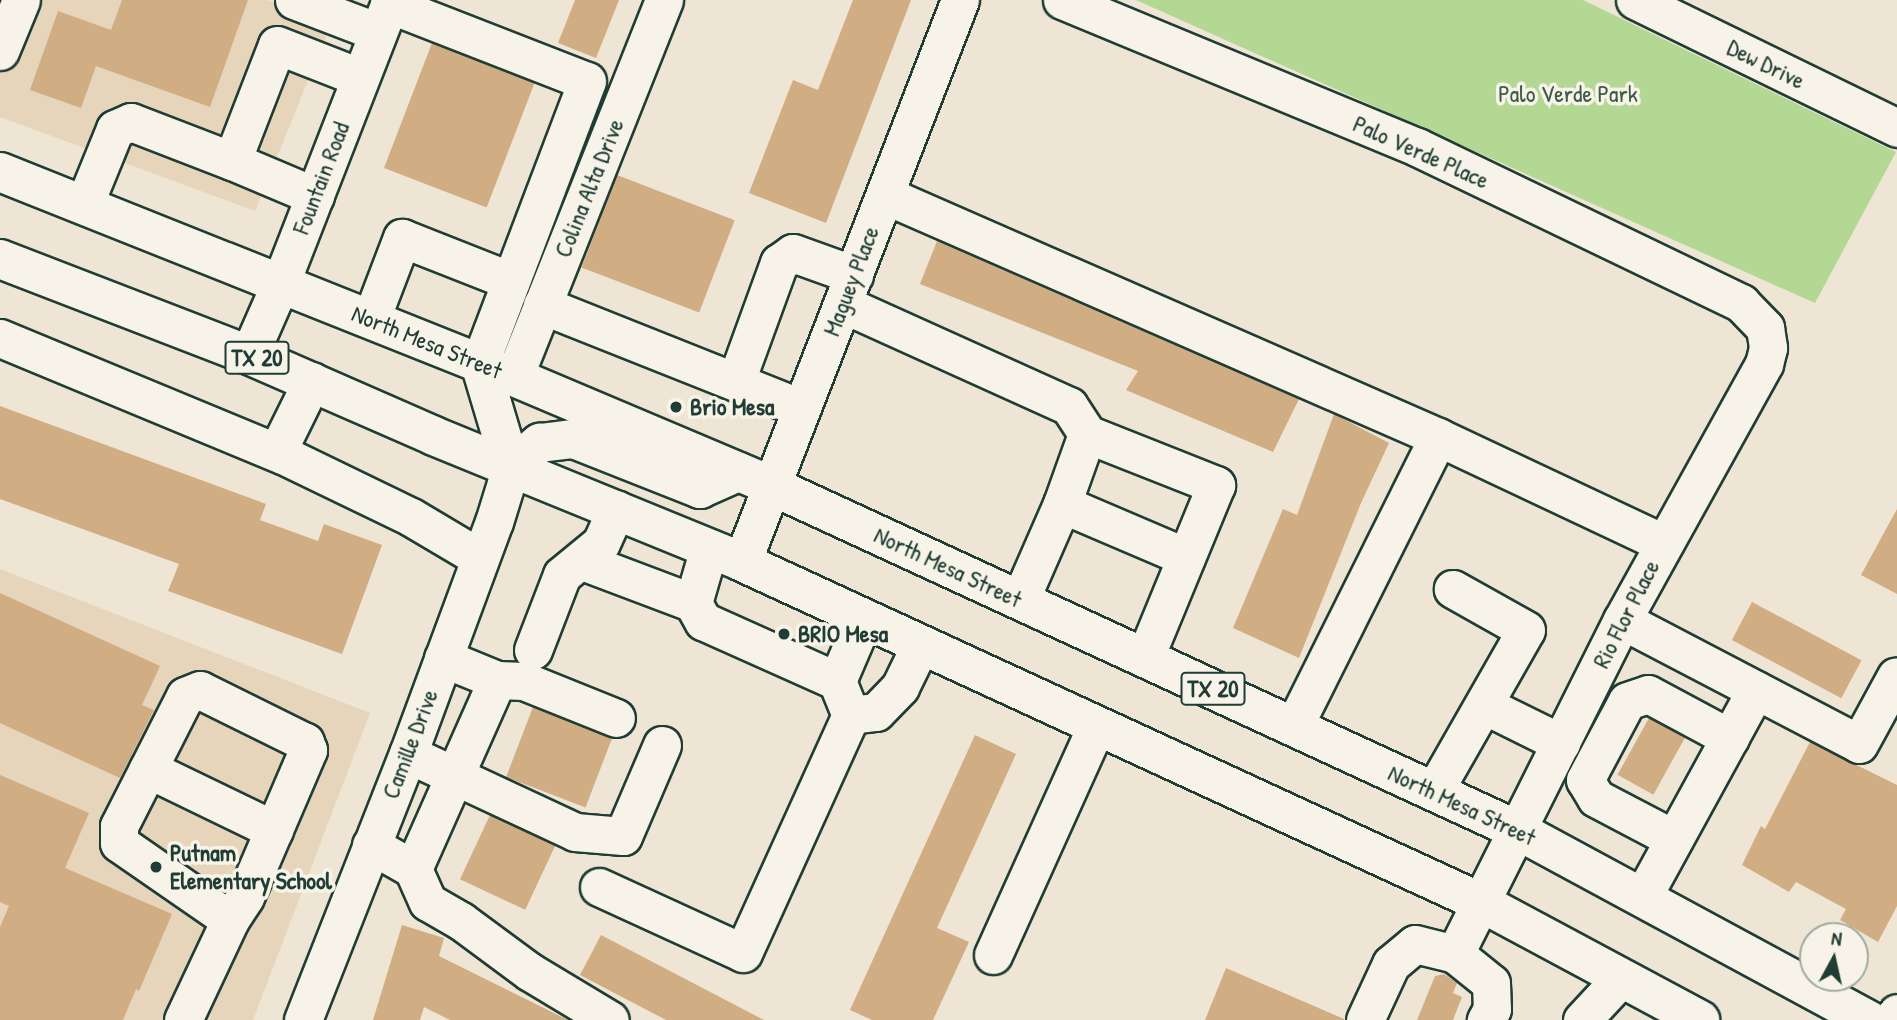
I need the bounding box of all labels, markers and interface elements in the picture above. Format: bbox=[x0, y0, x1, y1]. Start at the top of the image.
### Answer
street label: Dew Drive bbox=[1722, 33, 1810, 95]
park label: Palo Verde Park bbox=[1498, 80, 1638, 108]
street label: Palo Verde Place bbox=[1349, 109, 1493, 195]
street label: Colina Alta Drive bbox=[548, 115, 630, 261]
street label: Fountain Road bbox=[286, 118, 356, 238]
street label: Maguey Place bbox=[817, 222, 885, 340]
street label: North Mesa Street bbox=[348, 299, 506, 385]
road number: TX 20 bbox=[224, 338, 290, 378]
place label: Brio Mesa bbox=[690, 393, 774, 421]
marker: Brio Mesa bbox=[668, 399, 684, 415]
street label: North Mesa Street bbox=[870, 520, 1026, 614]
street label: Rio Flor Place bbox=[1587, 555, 1665, 673]
place label: BRIO Mesa bbox=[798, 620, 888, 648]
marker: BRIO Mesa bbox=[776, 626, 792, 642]
road number: TX 20 bbox=[1180, 670, 1246, 708]
street label: Camille Drive bbox=[376, 685, 444, 803]
street label: North Mesa Street bbox=[1384, 758, 1540, 852]
place label: Putnam Elementary School bbox=[170, 839, 332, 895]
marker: Putnam Elementary School bbox=[148, 859, 164, 875]
north arrow bbox=[1799, 922, 1869, 992]
text: N bbox=[1830, 925, 1843, 952]

